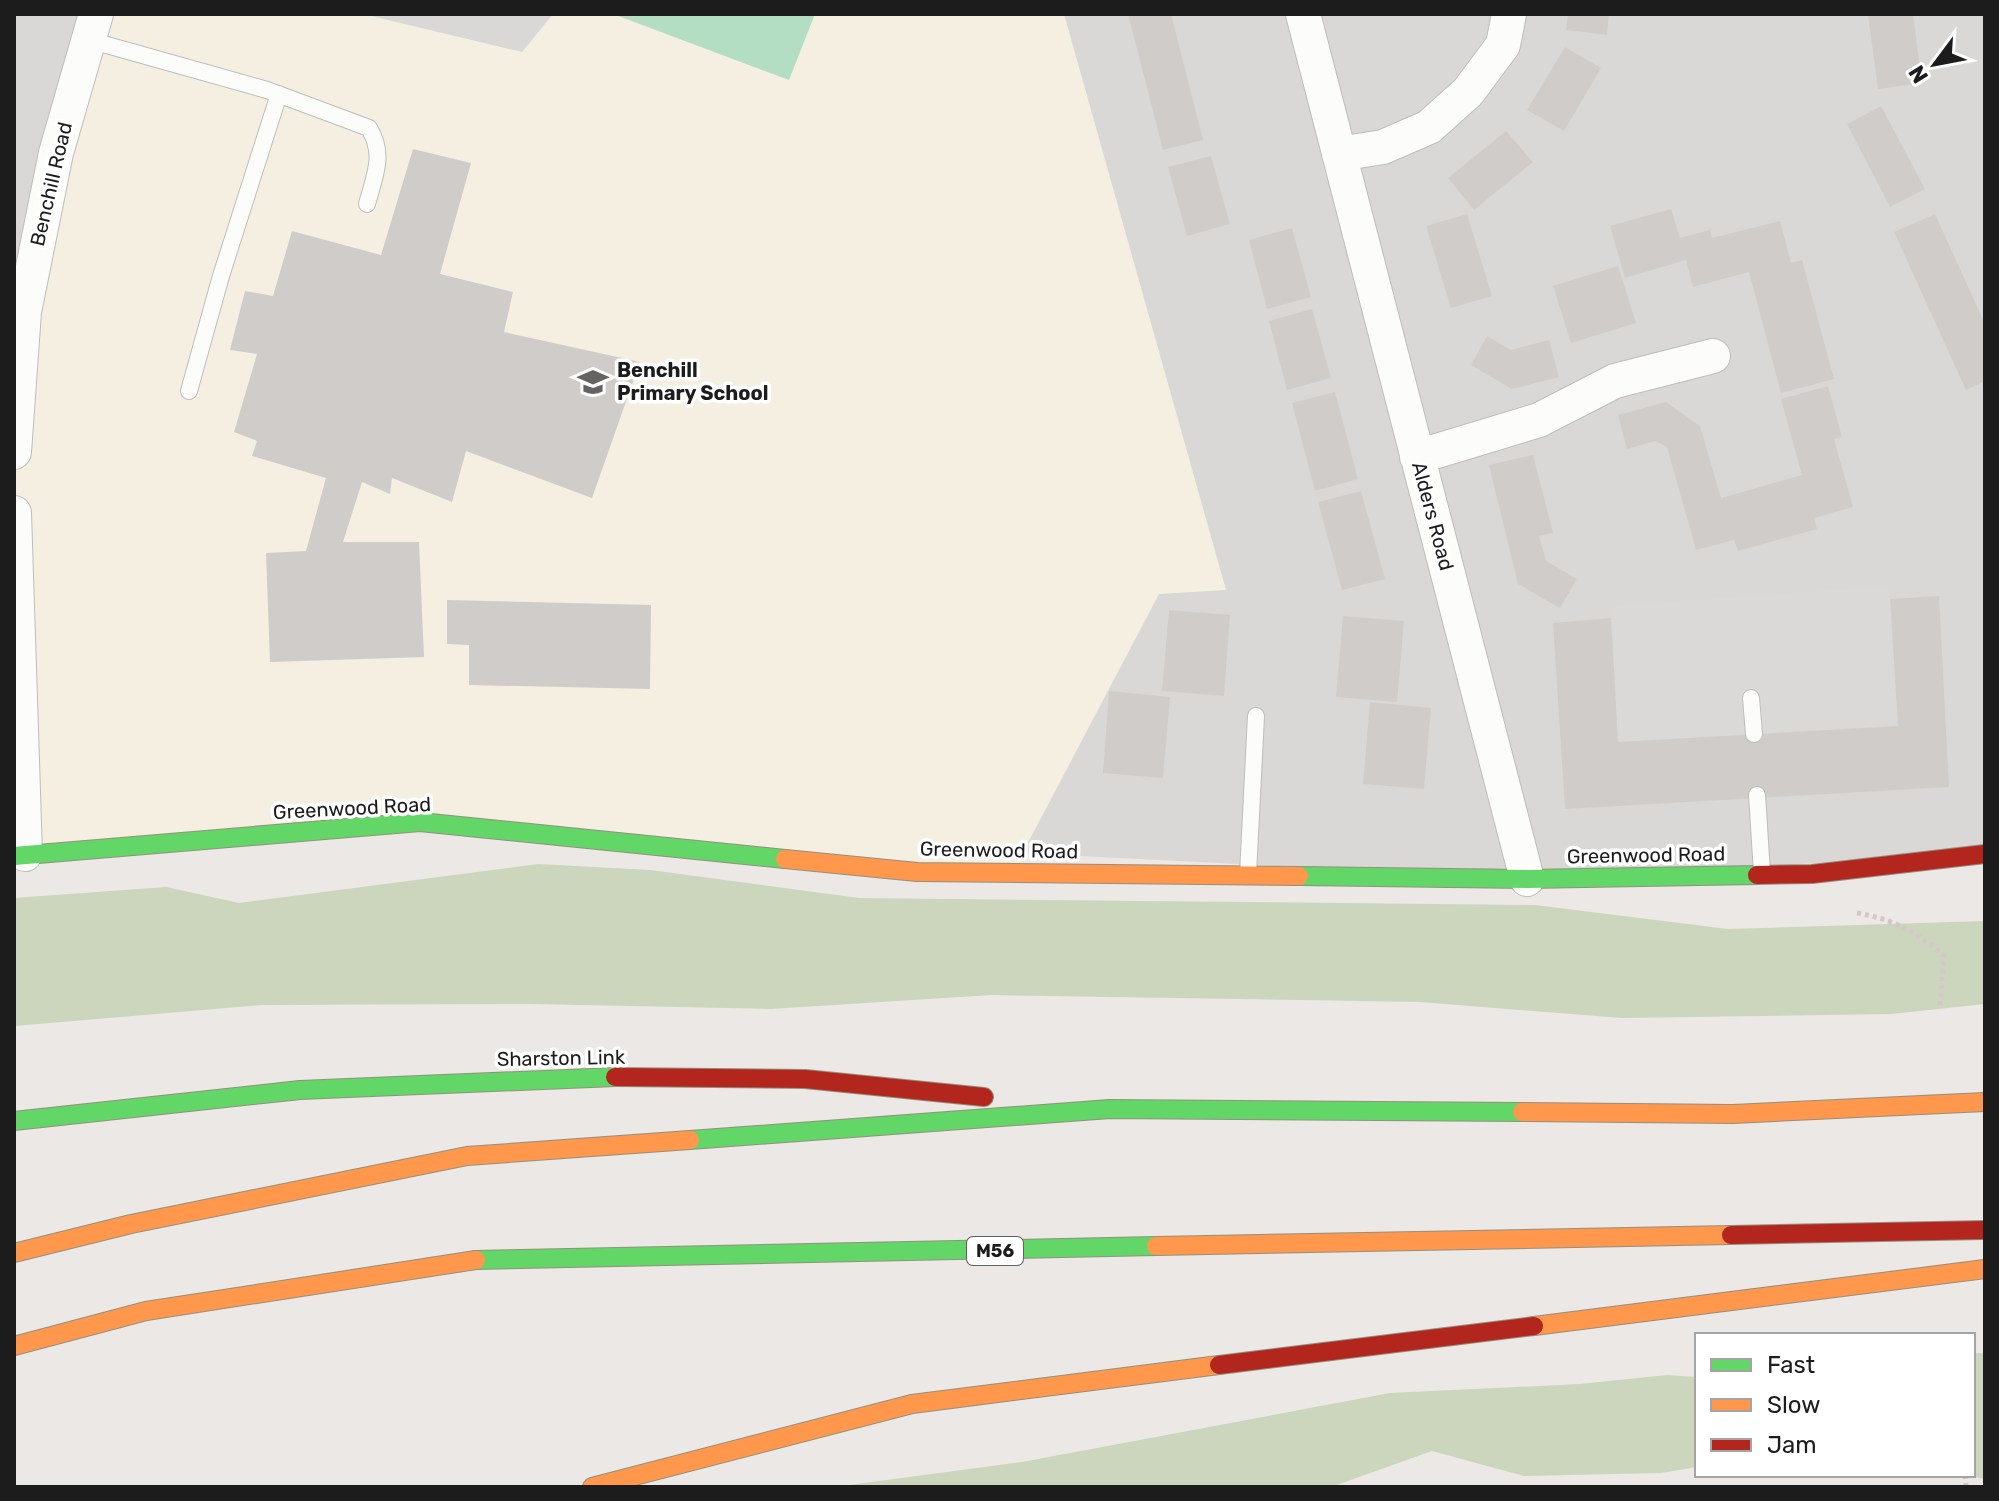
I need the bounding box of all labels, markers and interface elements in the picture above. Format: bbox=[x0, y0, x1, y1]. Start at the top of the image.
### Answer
north arrow bbox=[1895, 24, 1975, 104]
text: N bbox=[1903, 60, 1934, 88]
street label: Benchill Road bbox=[25, 120, 77, 248]
place label: Benchill Primary School bbox=[617, 358, 768, 405]
school or university icon: Benchill Primary School bbox=[576, 365, 610, 399]
street label: Alders Road bbox=[1407, 459, 1459, 573]
street label: Greenwood Road bbox=[272, 792, 432, 824]
street label: Greenwood Road bbox=[920, 837, 1078, 863]
street label: Greenwood Road bbox=[1567, 842, 1725, 868]
street label: Sharston Link bbox=[497, 1045, 626, 1071]
road number: M56 bbox=[967, 1237, 1023, 1265]
legend bbox=[1695, 1333, 1975, 1477]
text: Fast bbox=[1767, 1351, 1815, 1379]
text: Slow bbox=[1767, 1391, 1820, 1419]
text: Jam bbox=[1767, 1431, 1817, 1459]

